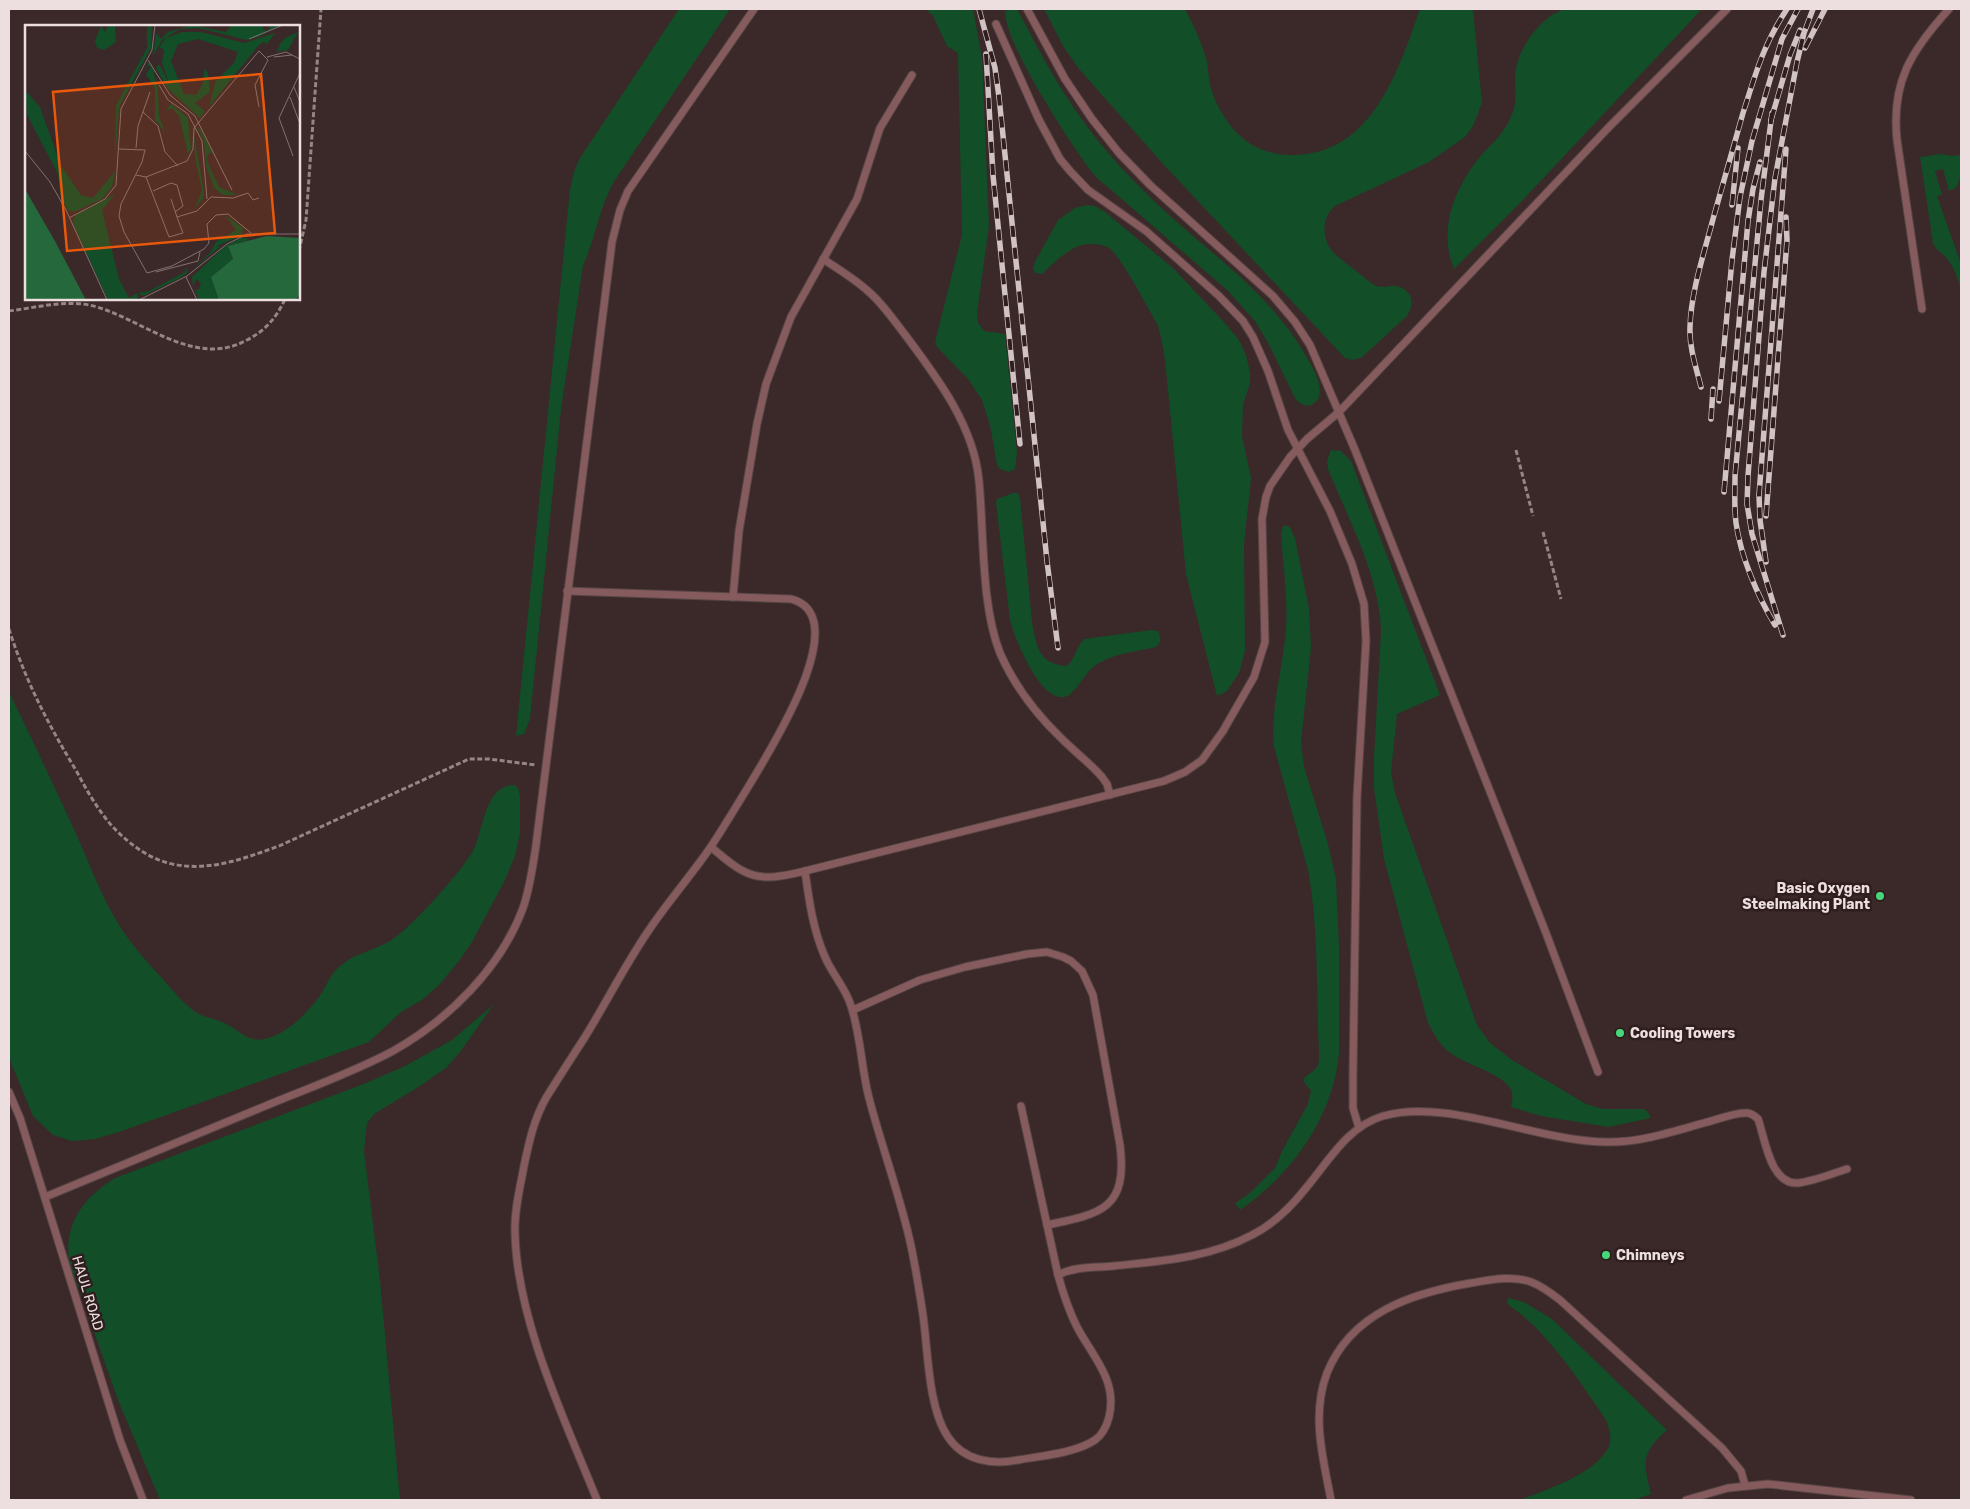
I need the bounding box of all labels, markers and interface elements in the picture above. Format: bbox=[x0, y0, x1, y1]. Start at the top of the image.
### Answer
inset map bbox=[25, 25, 300, 300]
place label: Basic Oxygen Steelmaking Plant bbox=[1742, 880, 1870, 913]
marker: Basic Oxygen Steelmaking Plant bbox=[1874, 890, 1886, 902]
place label: Cooling Towers bbox=[1630, 1025, 1736, 1042]
marker: Cooling Towers bbox=[1614, 1027, 1626, 1039]
place label: Chimneys bbox=[1616, 1247, 1685, 1264]
marker: Chimneys bbox=[1600, 1249, 1612, 1261]
street label: HAUL ROAD bbox=[68, 1254, 107, 1333]

